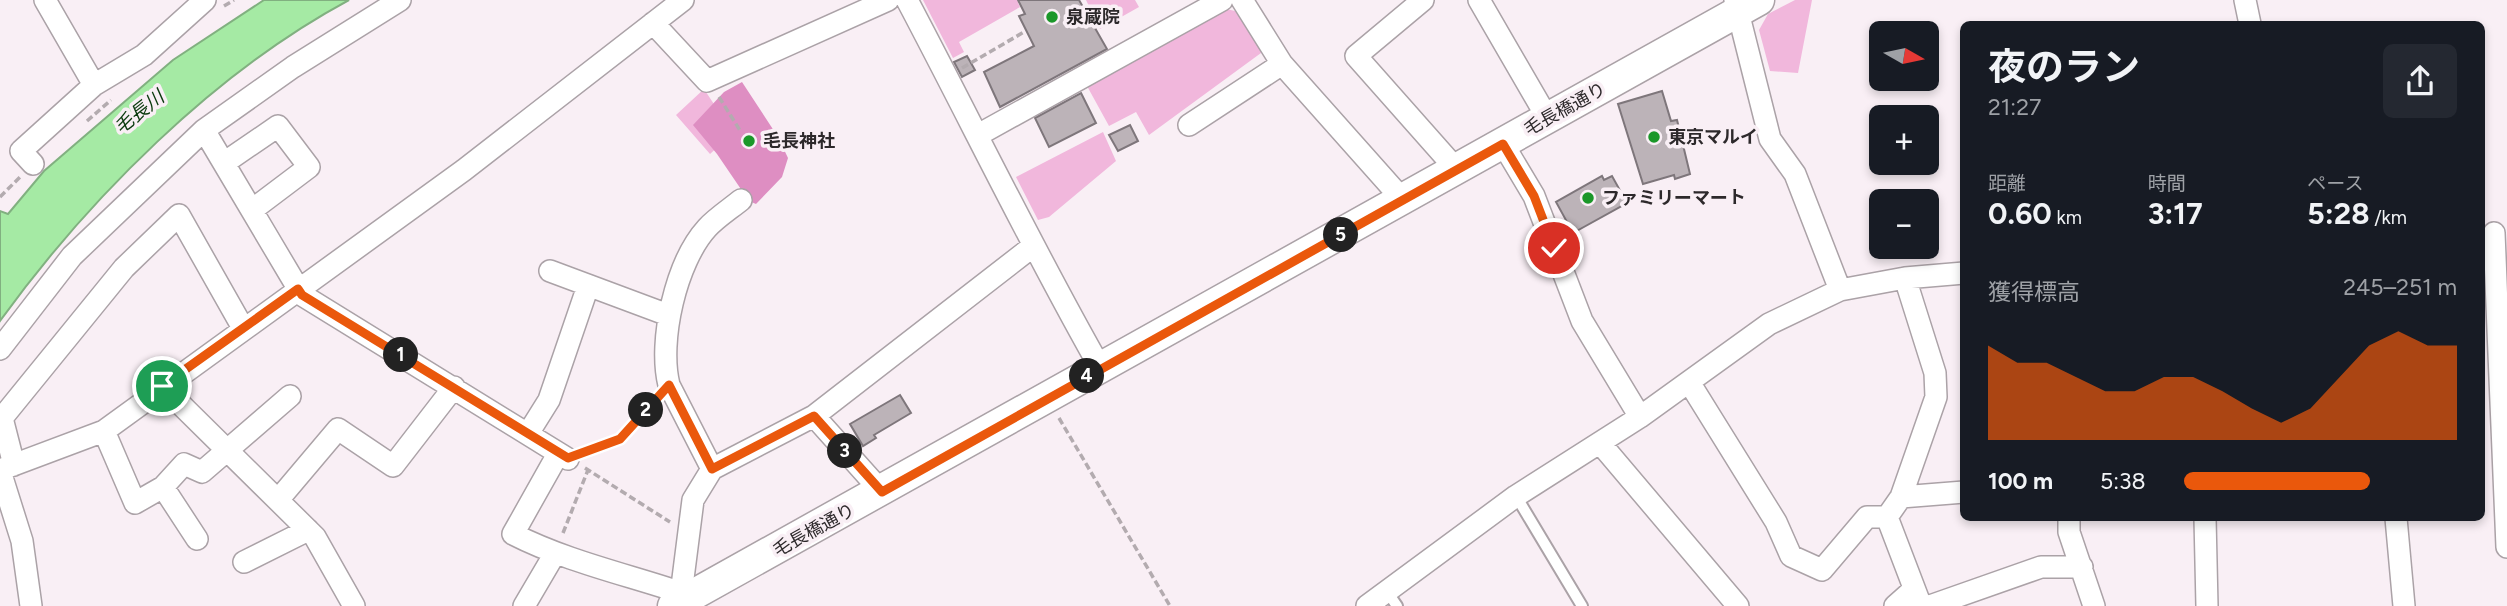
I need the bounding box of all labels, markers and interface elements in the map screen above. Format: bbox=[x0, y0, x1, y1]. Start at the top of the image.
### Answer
place label: 泉蔵院 bbox=[1066, 6, 1120, 28]
marker: 泉蔵院 bbox=[1044, 9, 1060, 25]
north arrow bbox=[1869, 21, 1939, 91]
map controls bbox=[1869, 21, 1939, 259]
text: 夜のラン bbox=[1988, 44, 2140, 90]
button: share bbox=[2383, 44, 2457, 118]
street label: 毛長橋通り bbox=[1520, 78, 1610, 140]
water label: 毛長川 bbox=[109, 84, 170, 139]
text: 21:27 bbox=[1988, 93, 2041, 121]
button: + bbox=[1869, 105, 1939, 175]
place label: 東京マルイ bbox=[1668, 126, 1758, 148]
marker: 東京マルイ bbox=[1646, 129, 1662, 145]
place label: 毛長神社 bbox=[763, 130, 835, 152]
marker: 毛長神社 bbox=[741, 133, 757, 149]
text: 距離 bbox=[1988, 172, 2026, 195]
text: 時間 bbox=[2148, 172, 2186, 195]
text: ペース bbox=[2307, 172, 2363, 195]
place label: ファミリーマート bbox=[1602, 187, 1746, 209]
button: − bbox=[1869, 189, 1939, 259]
marker: ファミリーマート bbox=[1580, 190, 1596, 206]
text: 0.60 bbox=[1988, 195, 2052, 232]
text: 3:17 bbox=[2148, 195, 2203, 232]
text: 5:28 bbox=[2307, 195, 2370, 232]
text: km bbox=[2052, 206, 2082, 229]
text: /km bbox=[2370, 206, 2407, 229]
pin: 5 bbox=[1324, 218, 1358, 252]
pin bbox=[1524, 218, 1584, 278]
text: 5 bbox=[1335, 223, 1346, 246]
icon: check bbox=[1535, 229, 1573, 267]
text: 245–251 m bbox=[2343, 273, 2457, 301]
text: 獲得標高 bbox=[1988, 278, 2080, 306]
pin: 1 bbox=[384, 338, 418, 372]
text: 1 bbox=[396, 343, 405, 366]
pin bbox=[132, 356, 192, 416]
pin: 4 bbox=[1070, 358, 1104, 394]
text: 4 bbox=[1080, 364, 1093, 387]
icon: arrive bbox=[143, 367, 181, 405]
pin: 2 bbox=[628, 392, 664, 428]
text: 2 bbox=[640, 398, 651, 421]
pin: 3 bbox=[828, 434, 862, 468]
text: 3 bbox=[839, 439, 850, 462]
text: 100 m bbox=[1988, 467, 2053, 495]
text: 5:38 bbox=[2100, 467, 2146, 495]
street label: 毛長橋通り bbox=[769, 499, 859, 561]

